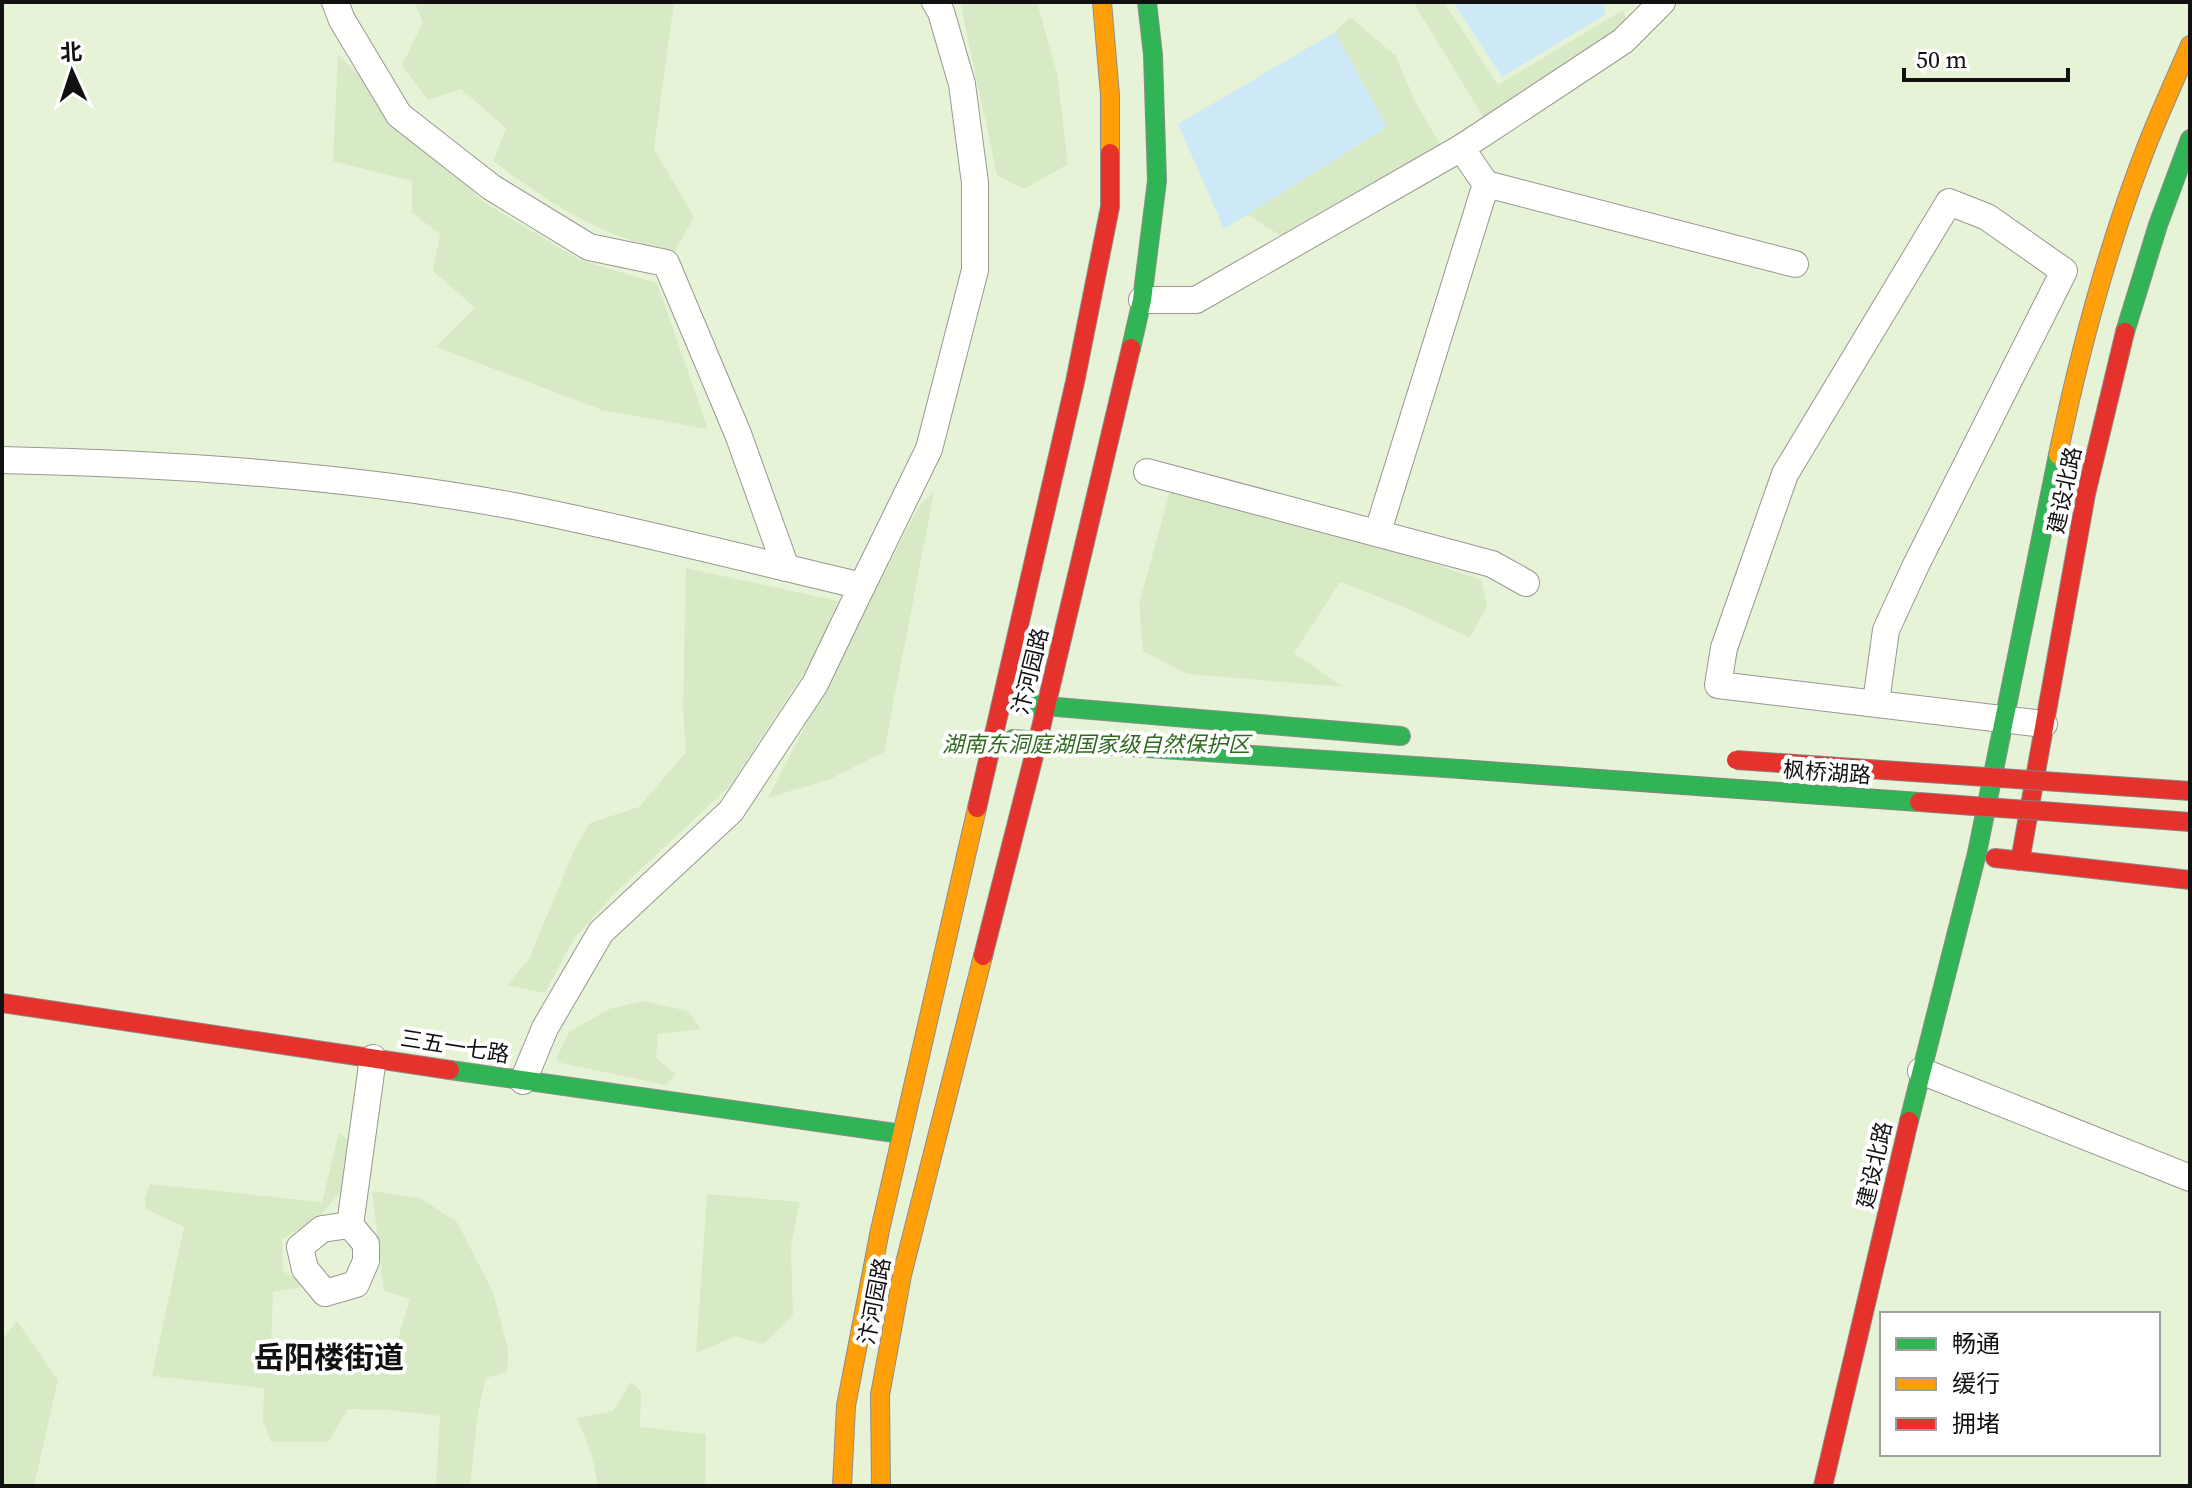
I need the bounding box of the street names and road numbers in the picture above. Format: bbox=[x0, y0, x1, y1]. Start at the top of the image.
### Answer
street label: 建设北路 bbox=[2040, 444, 2088, 536]
street label: 汴河园路 bbox=[1005, 625, 1055, 717]
street label: 枫桥湖路 bbox=[1782, 754, 1872, 790]
street label: 三五一七路 bbox=[398, 1023, 512, 1069]
street label: 建设北路 bbox=[1849, 1119, 1899, 1211]
street label: 汴河园路 bbox=[851, 1255, 897, 1347]

